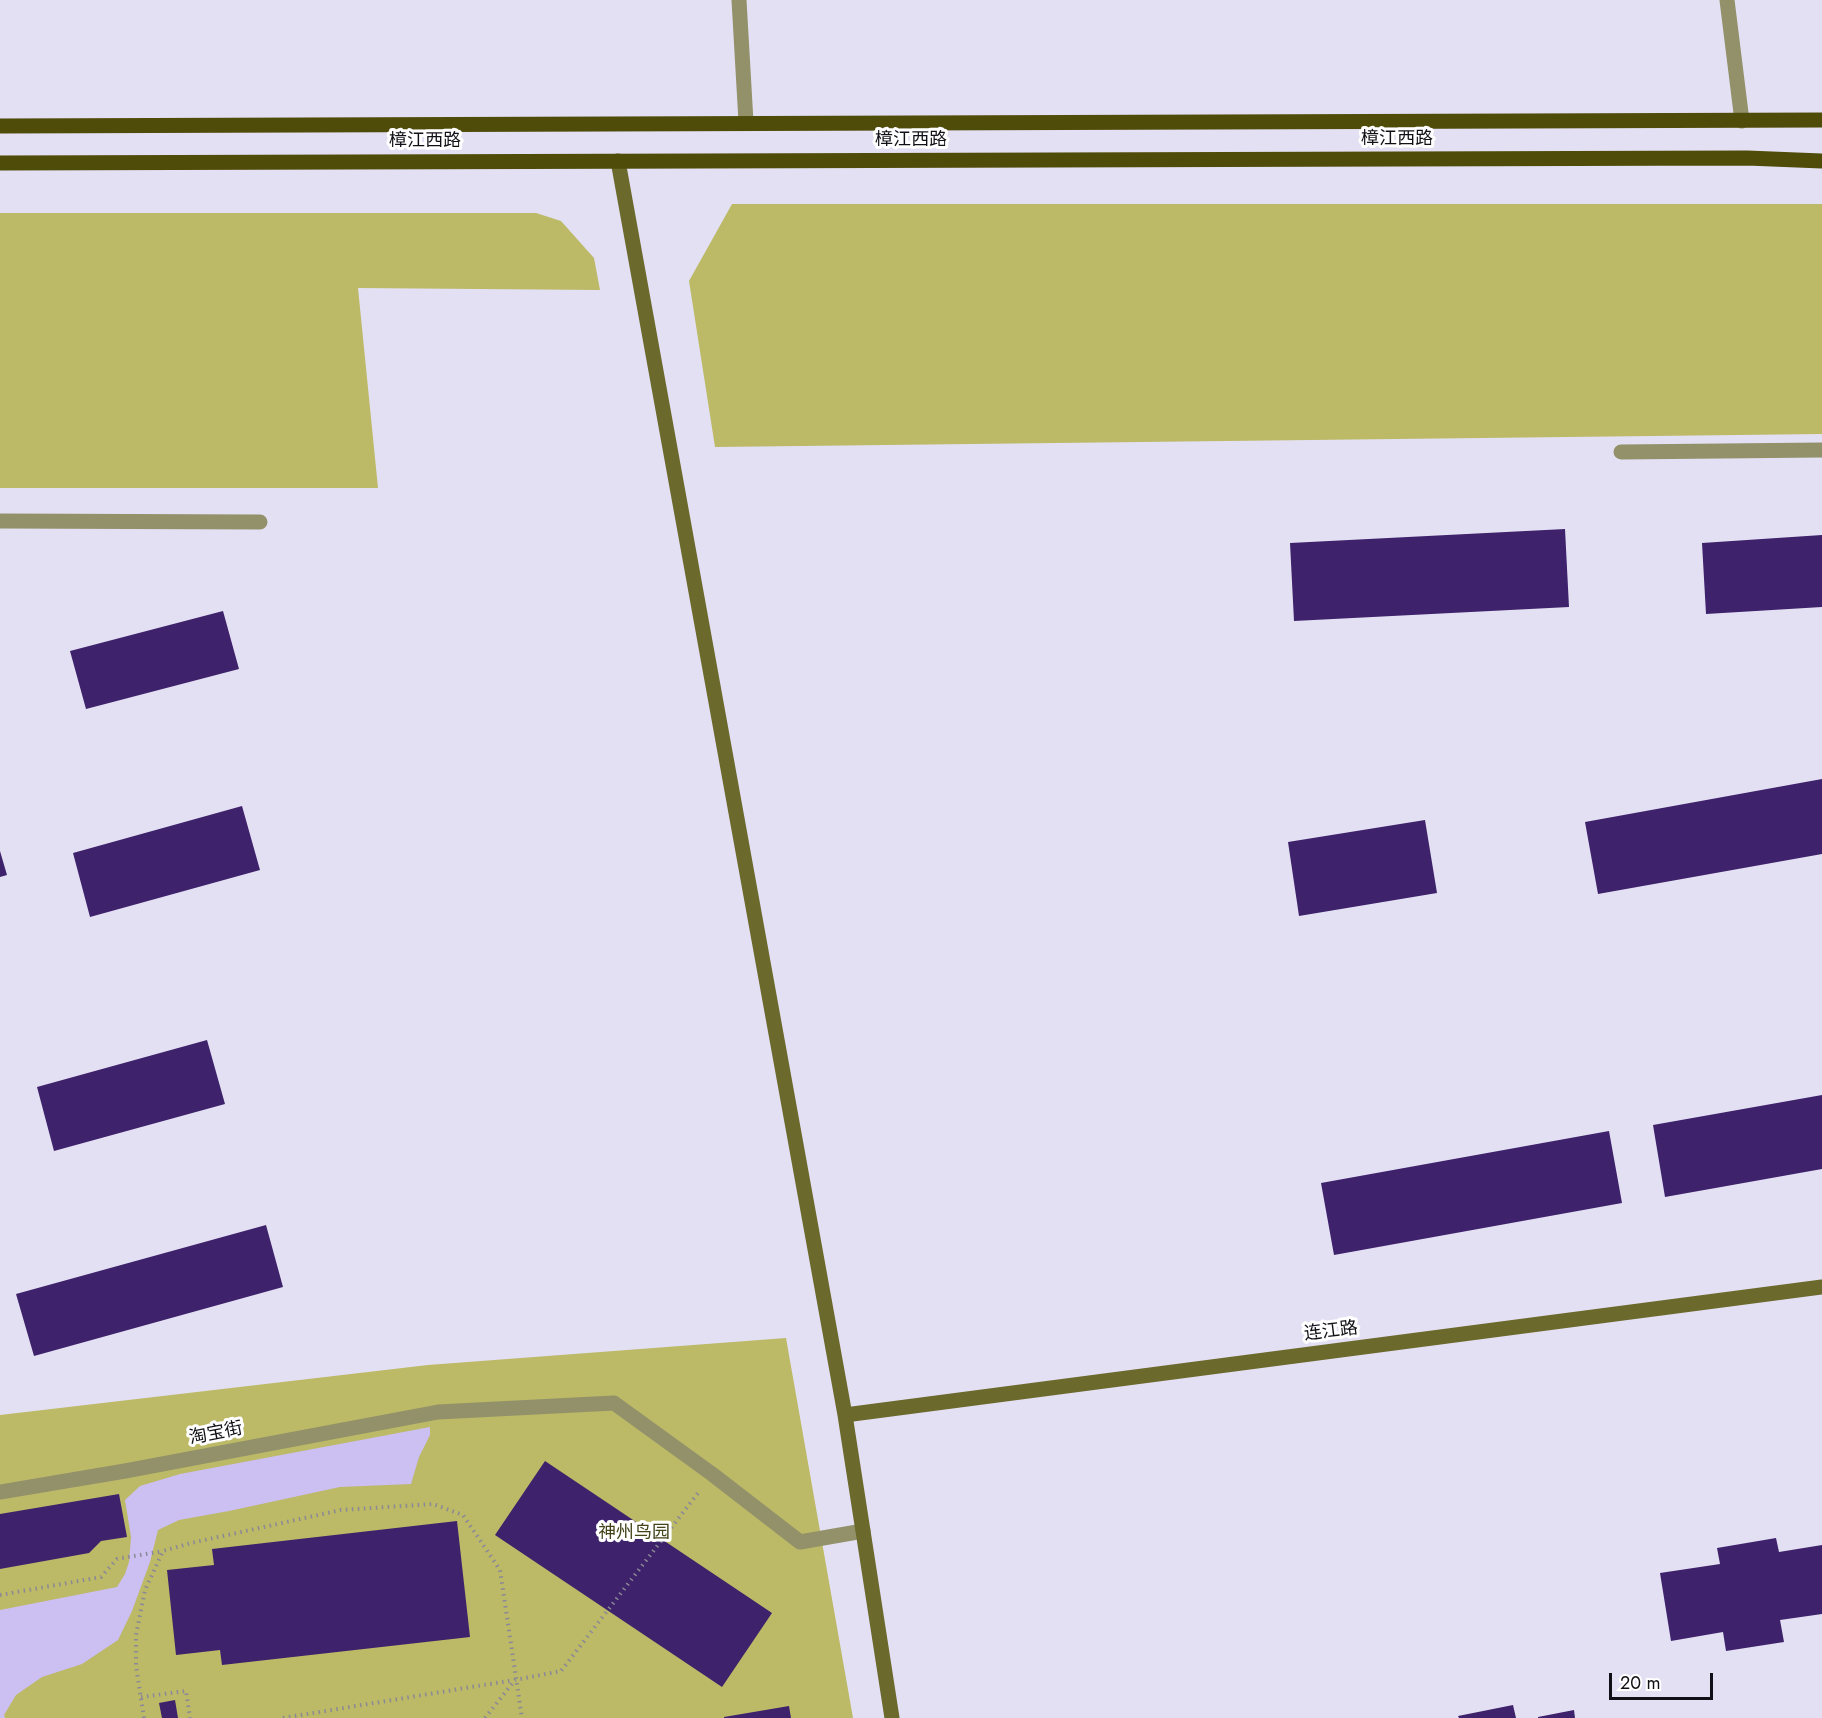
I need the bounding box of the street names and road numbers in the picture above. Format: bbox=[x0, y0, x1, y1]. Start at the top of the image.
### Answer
street label: 樟江西路 bbox=[1361, 129, 1433, 151]
street label: 樟江西路 bbox=[875, 130, 947, 152]
street label: 樟江西路 bbox=[389, 131, 461, 153]
street label: 连江路 bbox=[1303, 1318, 1359, 1346]
street label: 淘宝街 bbox=[187, 1418, 245, 1450]

